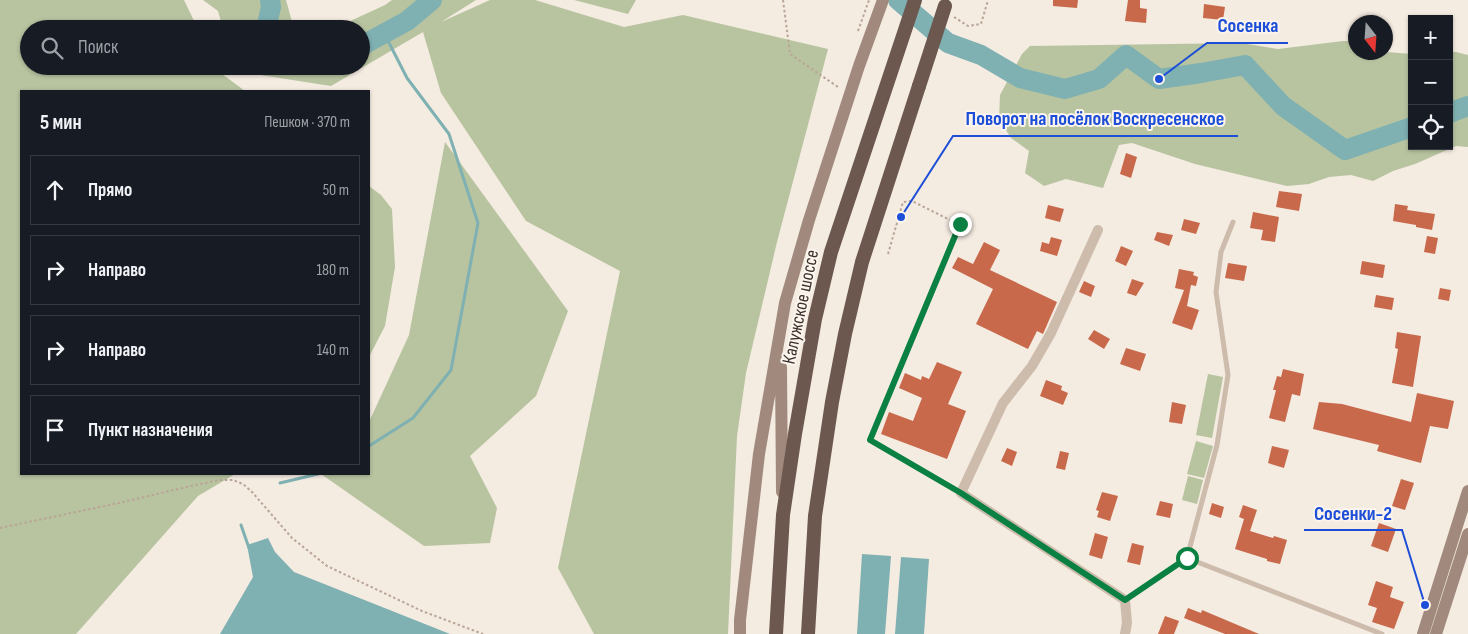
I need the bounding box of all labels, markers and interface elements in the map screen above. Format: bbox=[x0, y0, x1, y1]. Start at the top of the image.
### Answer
callout: Сосенка bbox=[1207, 8, 1288, 43]
text: Сосенка bbox=[1218, 14, 1279, 38]
north arrow bbox=[1348, 15, 1393, 60]
map controls bbox=[1408, 15, 1453, 150]
button: + bbox=[1408, 15, 1453, 60]
search box bbox=[20, 20, 370, 75]
icon: search bbox=[38, 34, 66, 62]
text: Поиск bbox=[78, 36, 118, 59]
button: − bbox=[1408, 60, 1453, 105]
callout: Поворот на посёлок Воскресенское bbox=[953, 101, 1238, 136]
button: locate bbox=[1408, 105, 1453, 150]
text: Поворот на посёлок Воскресенское bbox=[966, 107, 1224, 131]
text: 5 мин bbox=[40, 110, 82, 135]
text: Пешком · 370 m bbox=[264, 113, 350, 132]
icon: ahead bbox=[41, 176, 69, 204]
text: Прямо bbox=[88, 179, 132, 202]
text: 50 m bbox=[323, 181, 349, 200]
route end bbox=[949, 213, 972, 236]
street label: Калужское шоссе bbox=[778, 248, 824, 366]
icon: right bbox=[41, 256, 69, 284]
text: Направо bbox=[88, 259, 146, 282]
text: 180 m bbox=[316, 261, 349, 280]
icon: right bbox=[41, 336, 69, 364]
text: Направо bbox=[88, 339, 146, 362]
text: 140 m bbox=[317, 341, 349, 360]
icon: arrive bbox=[41, 416, 69, 444]
text: Пункт назначения bbox=[88, 419, 213, 442]
callout: Сосенки-2 bbox=[1304, 495, 1402, 530]
text: Сосенки-2 bbox=[1314, 502, 1392, 526]
route start bbox=[1176, 547, 1199, 570]

